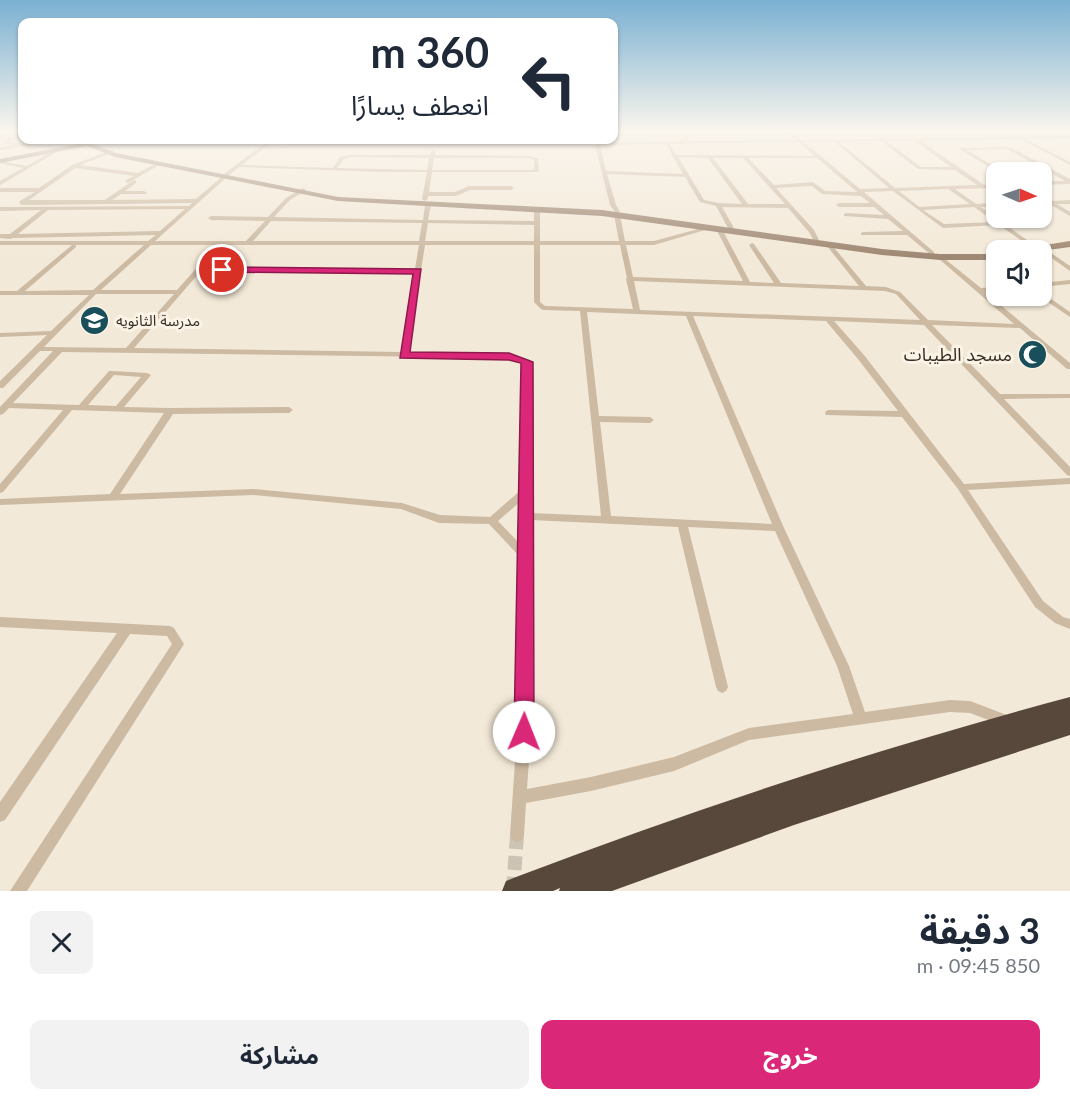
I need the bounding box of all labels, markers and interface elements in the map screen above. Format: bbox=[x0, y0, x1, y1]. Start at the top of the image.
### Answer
text: 360 m bbox=[371, 27, 489, 77]
icon: left bbox=[510, 42, 588, 120]
text: انعطف يسارًا bbox=[351, 88, 489, 121]
north arrow bbox=[986, 162, 1052, 228]
map controls bbox=[986, 162, 1052, 306]
button: sound bbox=[986, 240, 1052, 306]
pin bbox=[196, 244, 247, 295]
icon: arrive bbox=[205, 253, 238, 286]
school or university icon: مدرسة الثانويه bbox=[79, 305, 111, 337]
place label: مدرسة الثانويه bbox=[116, 311, 200, 330]
mosque icon: مسجد الطيبات bbox=[1017, 339, 1049, 371]
place label: مسجد الطيبات bbox=[904, 343, 1012, 365]
position arrow bbox=[492, 700, 556, 764]
text: 3 دقيقة bbox=[920, 908, 1040, 952]
button: close bbox=[30, 911, 93, 974]
text: 850 m · 09:45 bbox=[917, 953, 1040, 977]
button: مشاركة bbox=[30, 1020, 529, 1089]
button: خروج bbox=[541, 1020, 1040, 1089]

